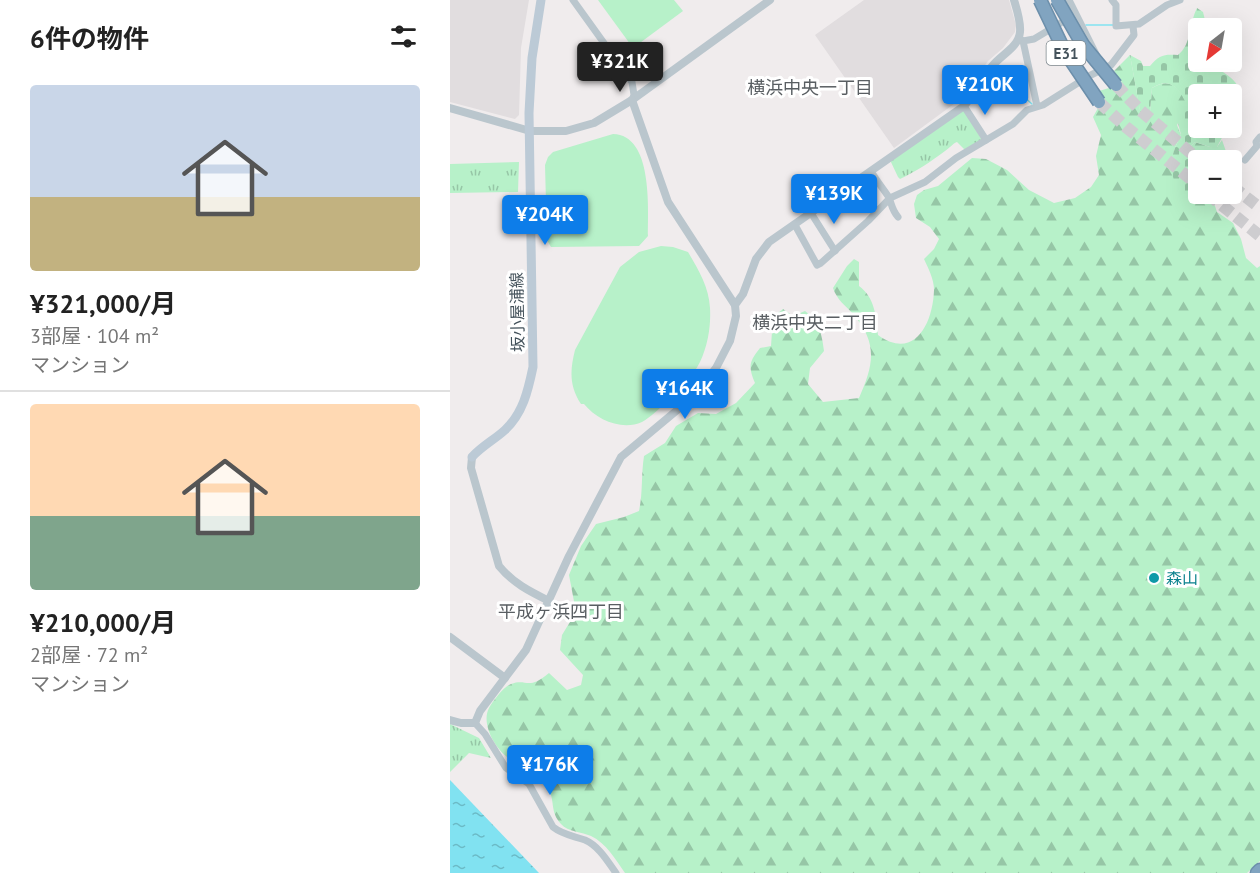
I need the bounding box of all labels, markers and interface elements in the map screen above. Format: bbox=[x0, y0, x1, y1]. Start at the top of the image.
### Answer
north arrow bbox=[1188, 18, 1242, 72]
map controls bbox=[1188, 18, 1242, 204]
icon: filters bbox=[387, 20, 420, 53]
text: 6件の物件 bbox=[30, 22, 149, 55]
road number: E31 bbox=[1046, 41, 1086, 65]
pin: ¥321K bbox=[578, 42, 662, 93]
text: ¥321K bbox=[591, 48, 649, 74]
pin: ¥210K bbox=[943, 65, 1027, 116]
text: ¥210K bbox=[956, 71, 1014, 97]
district label: 横浜中央一丁目 bbox=[747, 76, 873, 99]
button: + bbox=[1188, 84, 1242, 138]
icon: home bbox=[171, 124, 279, 232]
button: − bbox=[1188, 150, 1242, 204]
pin: ¥139K bbox=[792, 174, 876, 225]
text: ¥139K bbox=[805, 180, 863, 206]
pin: ¥204K bbox=[503, 195, 587, 246]
text: ¥204K bbox=[516, 201, 574, 227]
street label: 坂小屋浦線 bbox=[506, 272, 528, 352]
text: ¥321,000/月 bbox=[30, 287, 176, 320]
district label: 横浜中央二丁目 bbox=[752, 311, 878, 334]
text: 3部屋 · 104 m² bbox=[30, 323, 159, 349]
text: マンション bbox=[30, 352, 130, 378]
pin: ¥164K bbox=[643, 369, 727, 420]
text: ¥164K bbox=[656, 375, 714, 401]
icon: home bbox=[171, 443, 279, 551]
place label: 森山 bbox=[1166, 568, 1198, 588]
marker: 森山 bbox=[1147, 571, 1161, 585]
district label: 平成ヶ浜四丁目 bbox=[498, 600, 624, 623]
text: ¥210,000/月 bbox=[30, 606, 176, 639]
text: 2部屋 · 72 m² bbox=[30, 642, 148, 668]
text: マンション bbox=[30, 671, 130, 697]
pin: ¥176K bbox=[508, 745, 592, 796]
text: ¥176K bbox=[521, 751, 579, 777]

